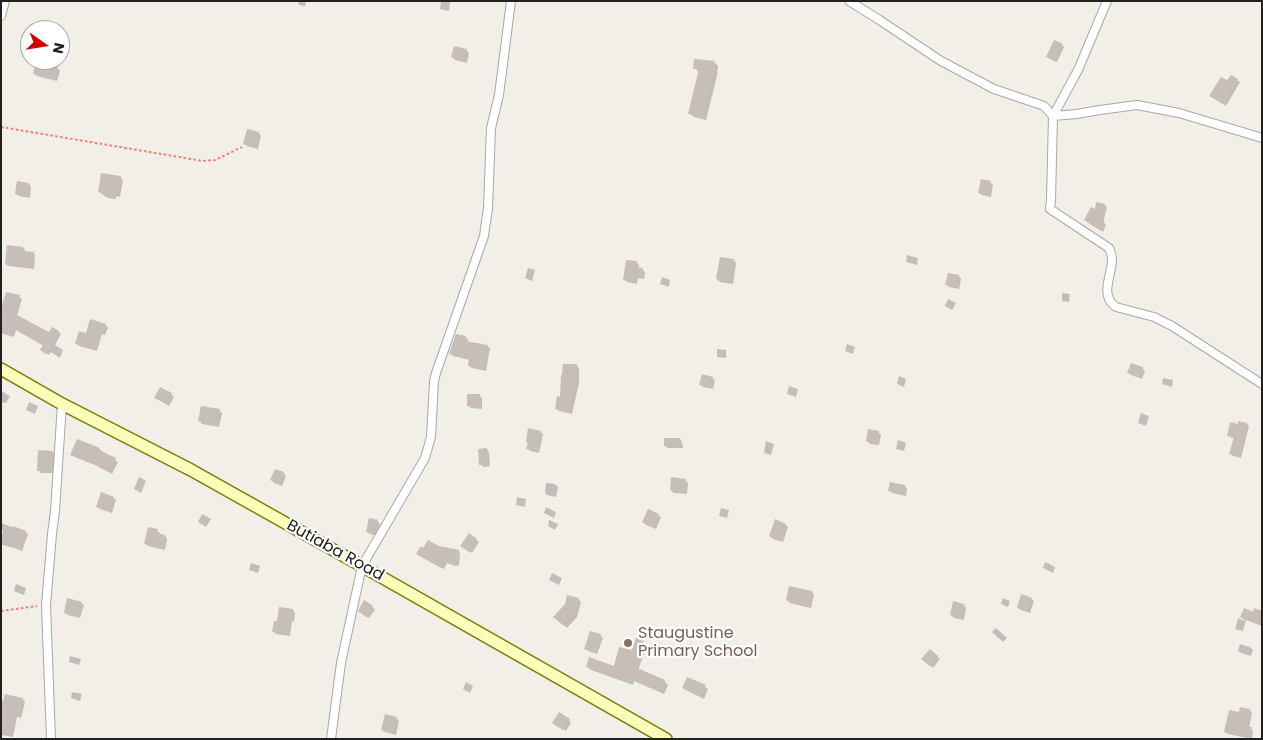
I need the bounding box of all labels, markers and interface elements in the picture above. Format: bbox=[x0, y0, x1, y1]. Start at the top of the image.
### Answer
north arrow bbox=[20, 20, 70, 70]
text: N bbox=[48, 41, 70, 56]
street label: Butiaba Road bbox=[283, 516, 387, 586]
place label: Staugustine Primary School bbox=[638, 624, 757, 662]
marker: Staugustine Primary School bbox=[622, 637, 634, 649]

